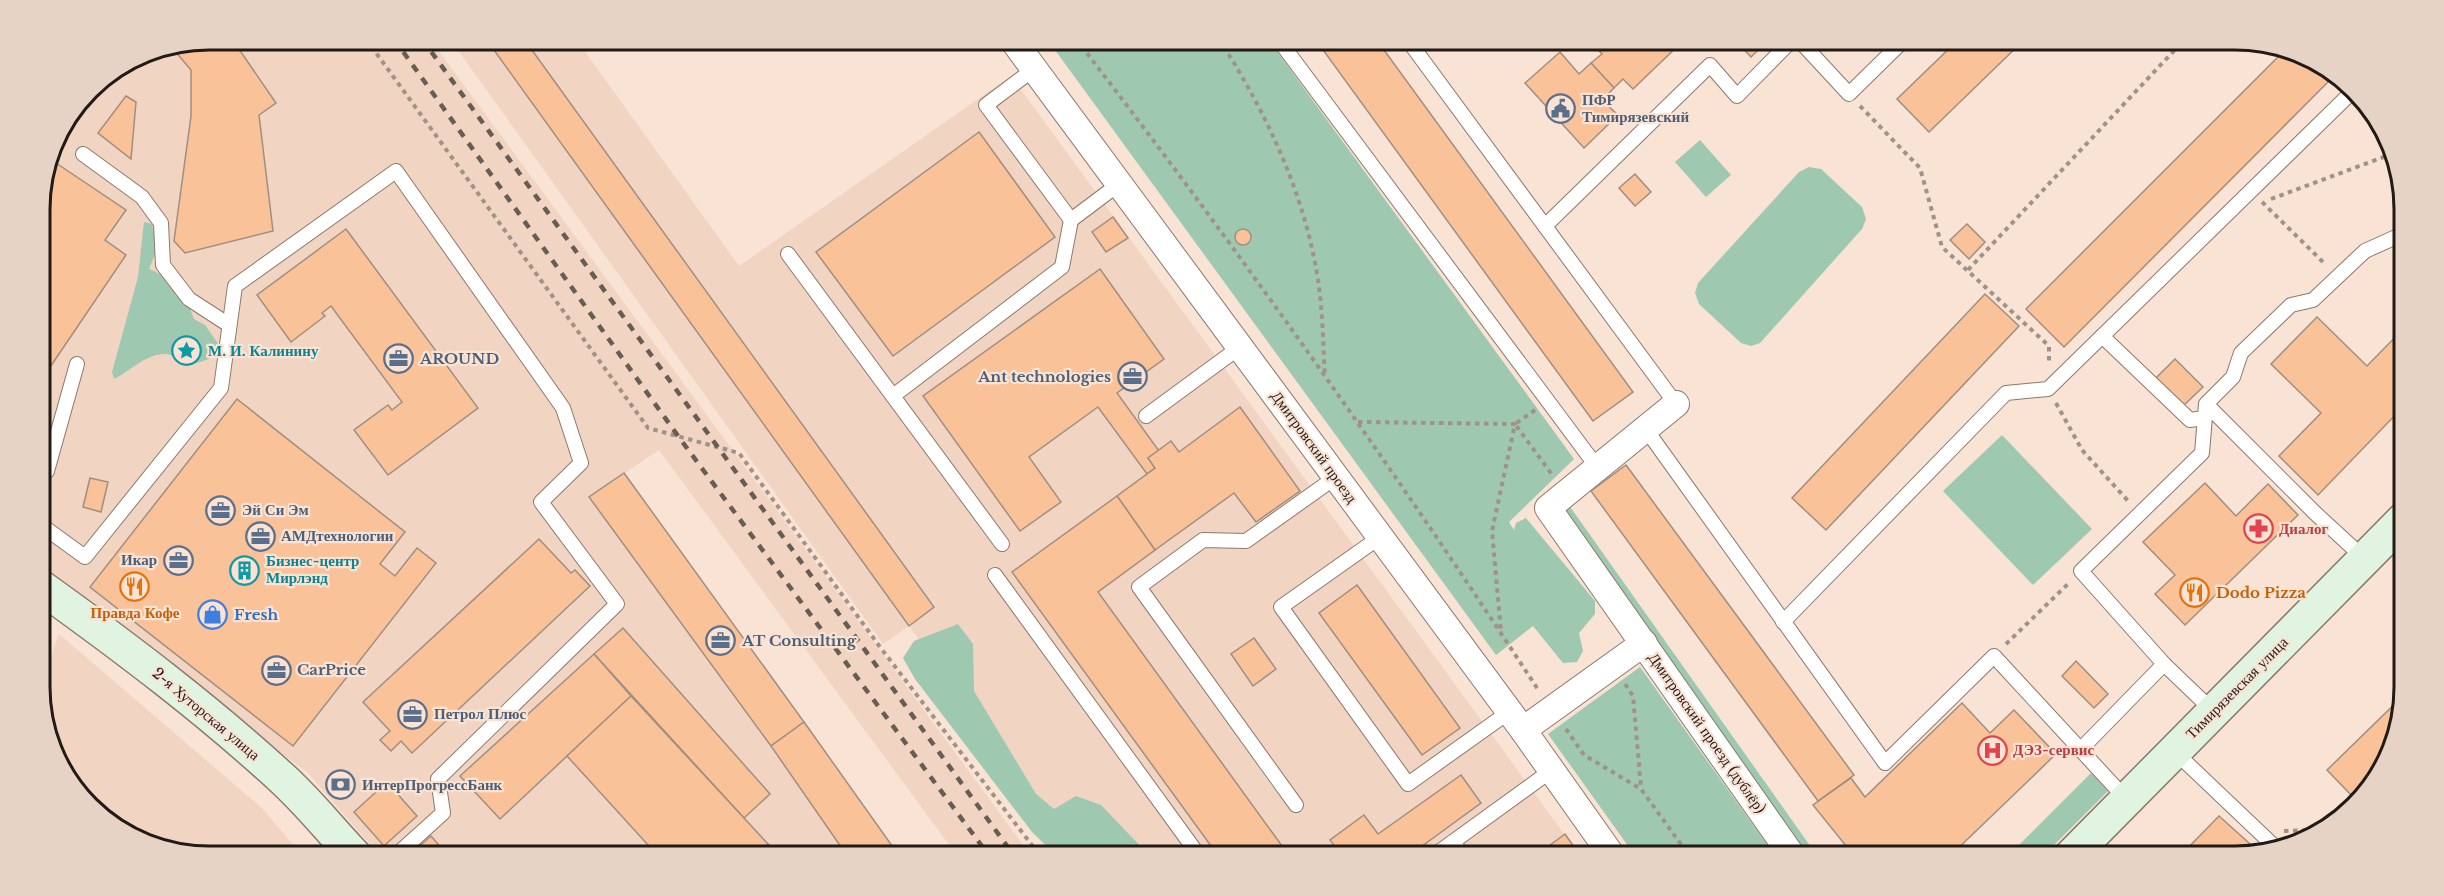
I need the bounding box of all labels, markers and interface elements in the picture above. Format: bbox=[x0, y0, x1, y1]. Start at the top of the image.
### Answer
place label: ПФР Тимирязевский bbox=[1582, 90, 1690, 126]
public building icon: ПФР Тимирязевский bbox=[1545, 93, 1577, 125]
place icon: М. И. Калинину bbox=[171, 335, 203, 367]
place label: М. И. Калинину bbox=[208, 341, 319, 360]
office icon: AROUND bbox=[383, 343, 415, 375]
place label: AROUND bbox=[419, 349, 499, 368]
office icon: Ant technologies bbox=[1116, 361, 1148, 393]
place label: Ant technologies bbox=[977, 367, 1111, 386]
street label: Дмитровский проезд bbox=[1267, 387, 1362, 507]
office icon: Эй Си Эм bbox=[205, 494, 237, 526]
place label: Эй Си Эм bbox=[242, 500, 309, 519]
pharmacy icon: Диалог bbox=[2242, 513, 2274, 545]
place label: Диалог bbox=[2279, 519, 2329, 538]
office icon: АМДтехнологии bbox=[244, 520, 276, 552]
place label: АМДтехнологии bbox=[281, 526, 394, 545]
office icon: Икар bbox=[162, 544, 194, 576]
place label: Икар bbox=[121, 550, 157, 569]
place label: Бизнес-центр Мирлэнд bbox=[266, 551, 359, 587]
building icon: Бизнес-центр Мирлэнд bbox=[229, 554, 261, 586]
restaurant icon: Правда Кофе bbox=[119, 570, 151, 602]
restaurant icon: Dodo Pizza bbox=[2179, 577, 2211, 609]
place label: Dodo Pizza bbox=[2216, 583, 2306, 602]
shop icon: Fresh bbox=[197, 599, 229, 631]
place label: Правда Кофе bbox=[91, 603, 180, 622]
place label: Fresh bbox=[234, 605, 278, 624]
office icon: AT Consulting bbox=[705, 625, 737, 657]
place label: AT Consulting bbox=[741, 631, 857, 650]
street label: Тимирязевская улица bbox=[2182, 632, 2292, 743]
street label: Дмитровский проезд (дублёр) bbox=[1644, 649, 1770, 817]
office icon: CarPrice bbox=[260, 654, 292, 686]
place label: CarPrice bbox=[297, 660, 366, 679]
street label: 2-я Хуторская улица bbox=[149, 663, 264, 764]
office icon: Петрол Плюс bbox=[397, 698, 429, 730]
place label: Петрол Плюс bbox=[434, 704, 526, 723]
hospital icon: ДЭЗ-сервис bbox=[1976, 734, 2008, 766]
place label: ДЭЗ-сервис bbox=[2013, 740, 2094, 759]
bank icon: ИнтерПрогрессБанк bbox=[325, 769, 357, 801]
place label: ИнтерПрогрессБанк bbox=[362, 775, 503, 794]

